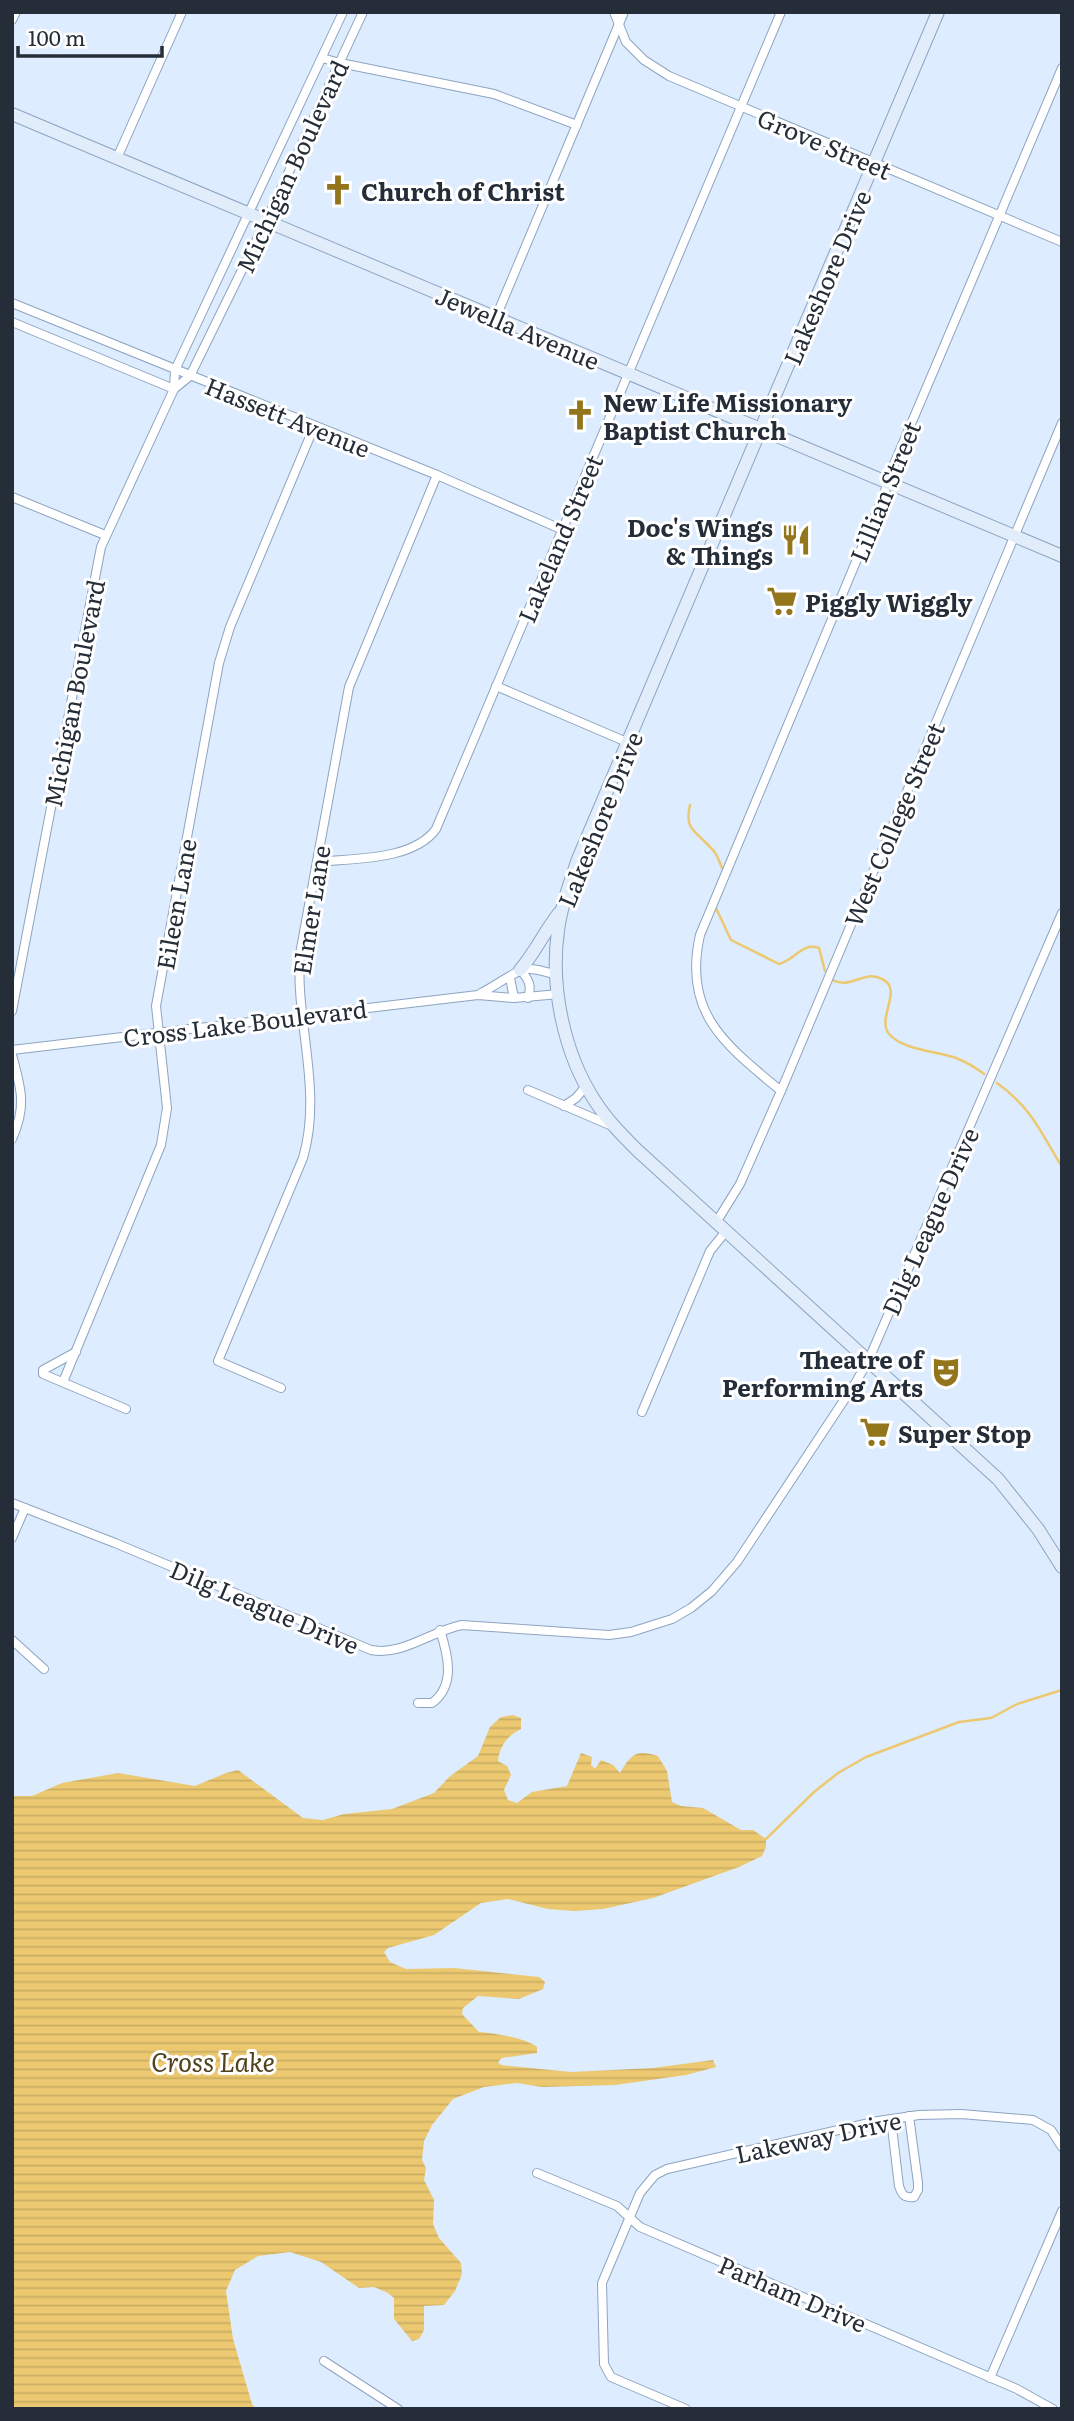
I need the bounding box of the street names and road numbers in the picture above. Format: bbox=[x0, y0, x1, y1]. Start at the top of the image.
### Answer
street label: Michigan Boulevard bbox=[226, 54, 356, 278]
street label: Grove Street bbox=[753, 99, 898, 187]
street label: Lakeshore Drive bbox=[773, 184, 879, 370]
street label: Jewella Avenue bbox=[431, 277, 605, 377]
street label: Hassett Avenue bbox=[200, 367, 376, 465]
street label: Lillian Street bbox=[840, 415, 928, 567]
street label: Lakeland Street bbox=[508, 448, 610, 627]
street label: Michigan Boulevard bbox=[34, 576, 112, 810]
street label: West College Street bbox=[834, 716, 952, 932]
street label: Lakeshore Drive bbox=[548, 726, 650, 912]
street label: Eileen Lane bbox=[146, 836, 204, 972]
street label: Elmer Lane bbox=[282, 843, 338, 977]
street label: Cross Lake Boulevard bbox=[121, 990, 369, 1054]
street label: Dilg League Drive bbox=[872, 1122, 986, 1320]
street label: Dilg League Drive bbox=[165, 1550, 365, 1662]
street label: Lakeway Drive bbox=[732, 2101, 904, 2171]
street label: Parham Drive bbox=[714, 2246, 872, 2340]

